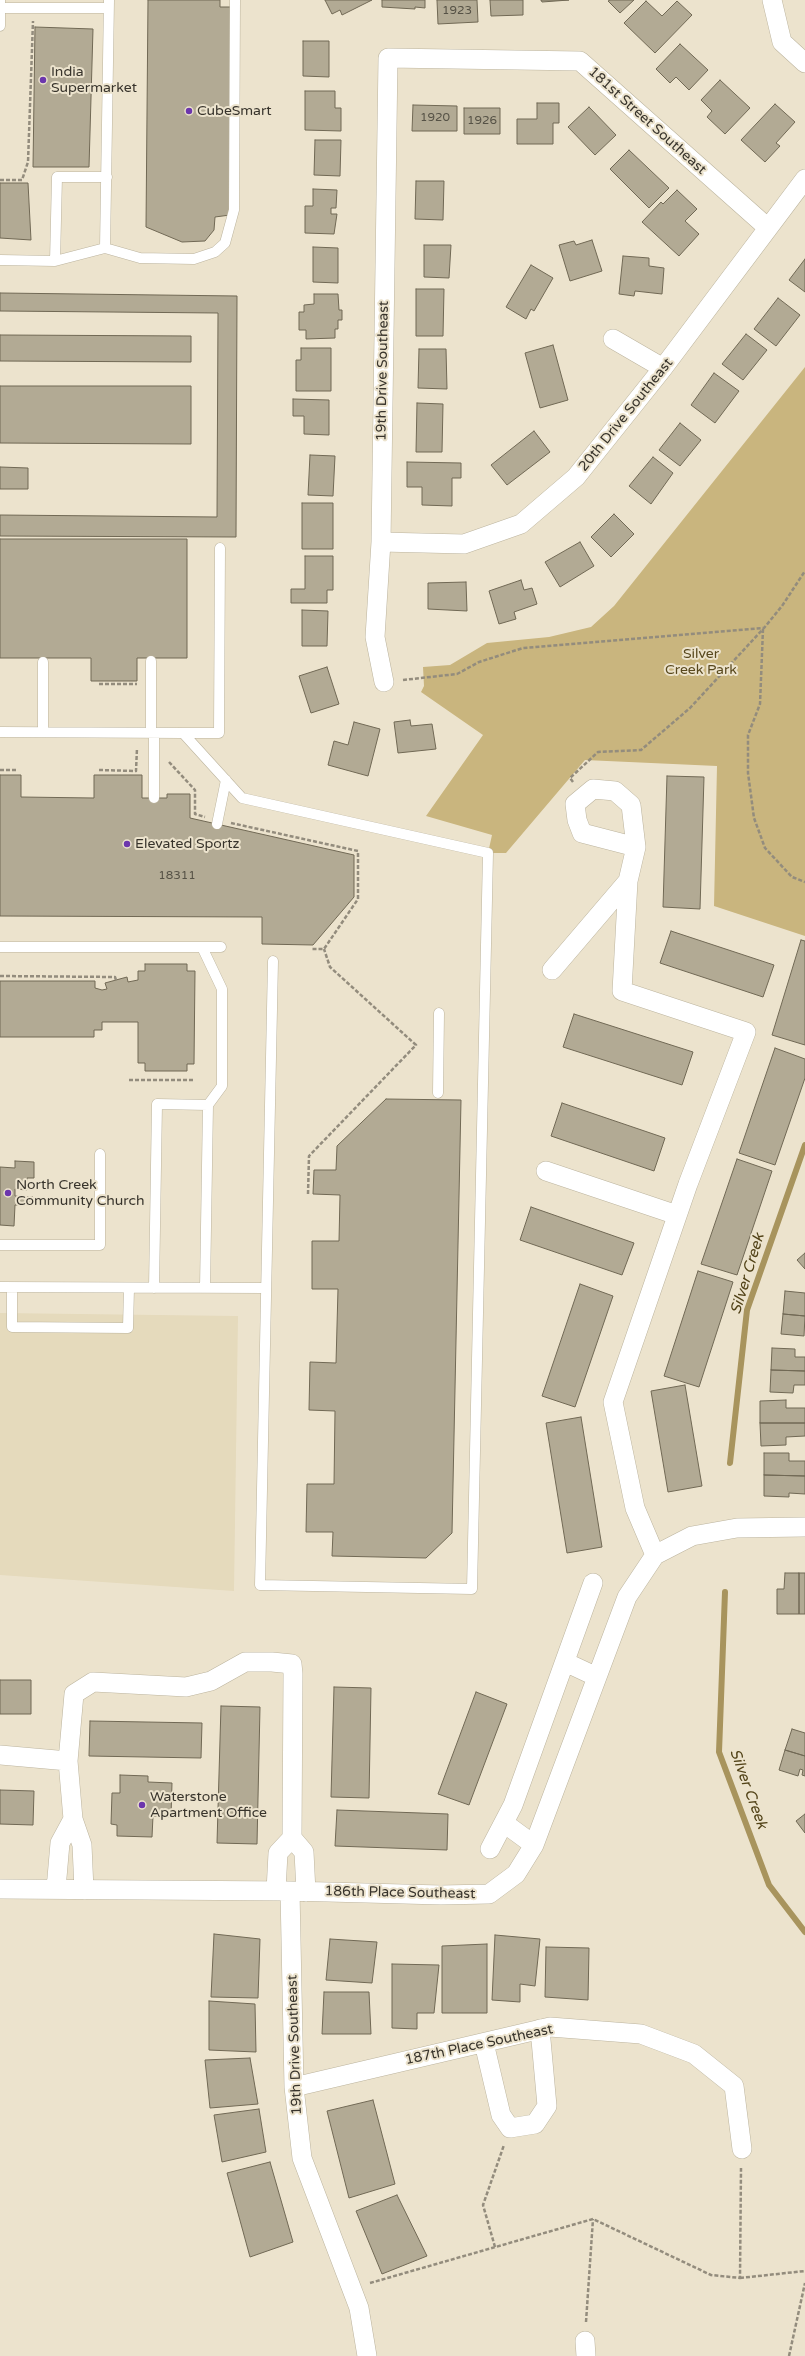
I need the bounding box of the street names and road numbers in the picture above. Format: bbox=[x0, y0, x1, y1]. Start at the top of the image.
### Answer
street label: 181st Street Southeast bbox=[585, 64, 709, 178]
street label: 19th Drive Southeast bbox=[373, 301, 393, 441]
street label: 20th Drive Southeast bbox=[575, 355, 677, 475]
street label: 186th Place Southeast bbox=[324, 1883, 476, 1903]
street label: 19th Drive Southeast bbox=[284, 1974, 306, 2116]
street label: 187th Place Southeast bbox=[403, 2021, 555, 2069]

